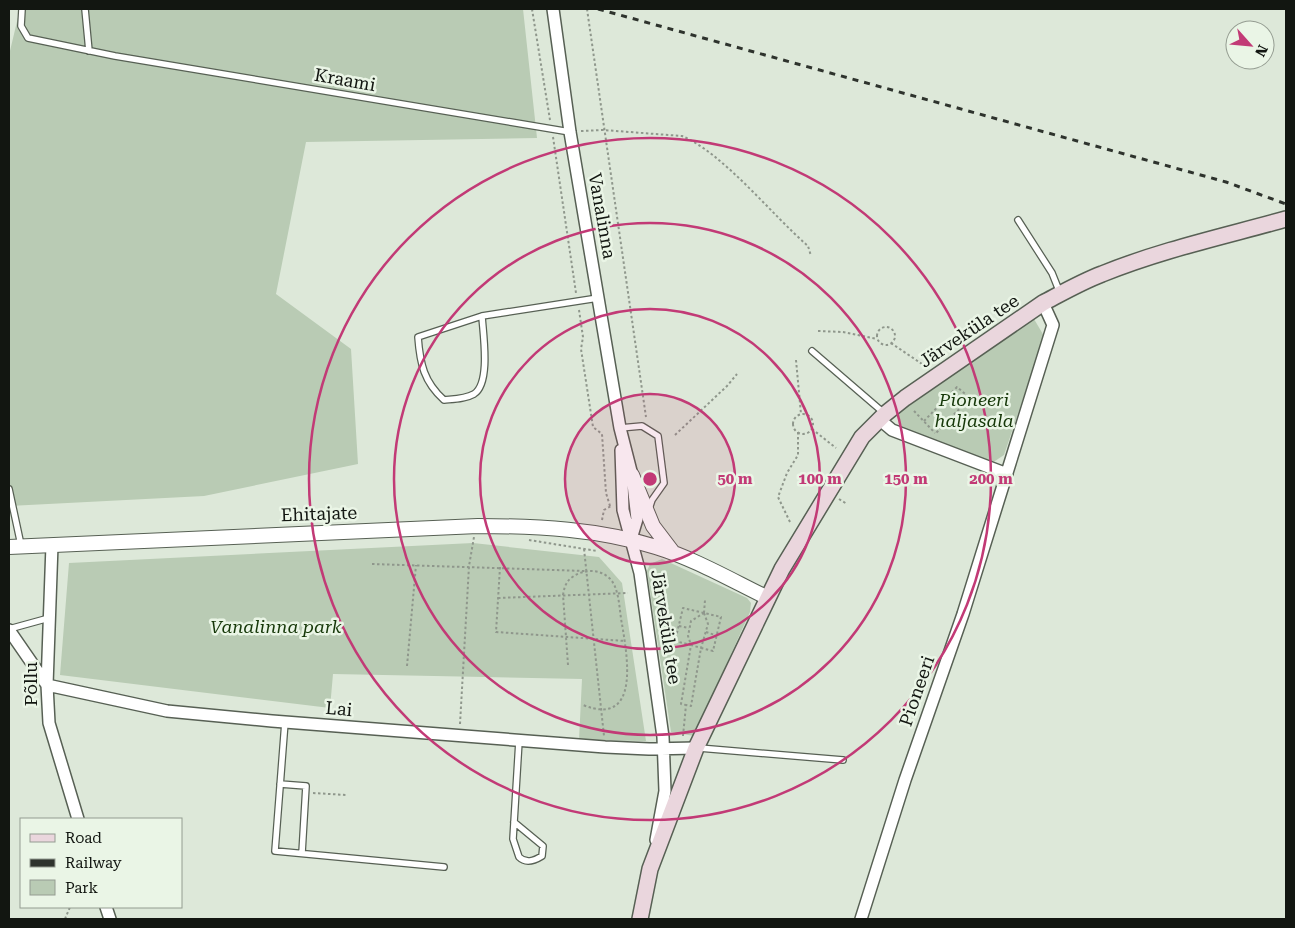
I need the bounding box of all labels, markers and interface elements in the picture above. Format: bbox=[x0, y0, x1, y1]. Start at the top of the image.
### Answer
north arrow bbox=[1225, 20, 1275, 70]
text: N bbox=[1252, 42, 1271, 60]
street label: Kraami bbox=[313, 64, 378, 95]
street label: Vanalinna bbox=[585, 171, 620, 261]
street label: Järveküla tee bbox=[915, 289, 1023, 372]
park label: Pioneeri haljasala bbox=[934, 389, 1014, 431]
centre of rings bbox=[641, 470, 659, 488]
text: 50 m bbox=[717, 470, 753, 488]
text: 100 m bbox=[798, 470, 842, 488]
text: 150 m bbox=[884, 470, 928, 488]
text: 200 m bbox=[969, 470, 1013, 488]
street label: Ehitajate bbox=[280, 502, 358, 525]
street label: Järveküla tee bbox=[647, 568, 686, 686]
park label: Vanalinna park bbox=[210, 616, 342, 637]
street label: Pioneeri bbox=[895, 653, 938, 729]
street label: Põllu bbox=[20, 662, 41, 706]
street label: Lai bbox=[325, 697, 354, 720]
legend bbox=[20, 818, 182, 908]
text: Road bbox=[65, 829, 102, 847]
text: Railway bbox=[65, 854, 122, 872]
text: Park bbox=[65, 879, 99, 897]

